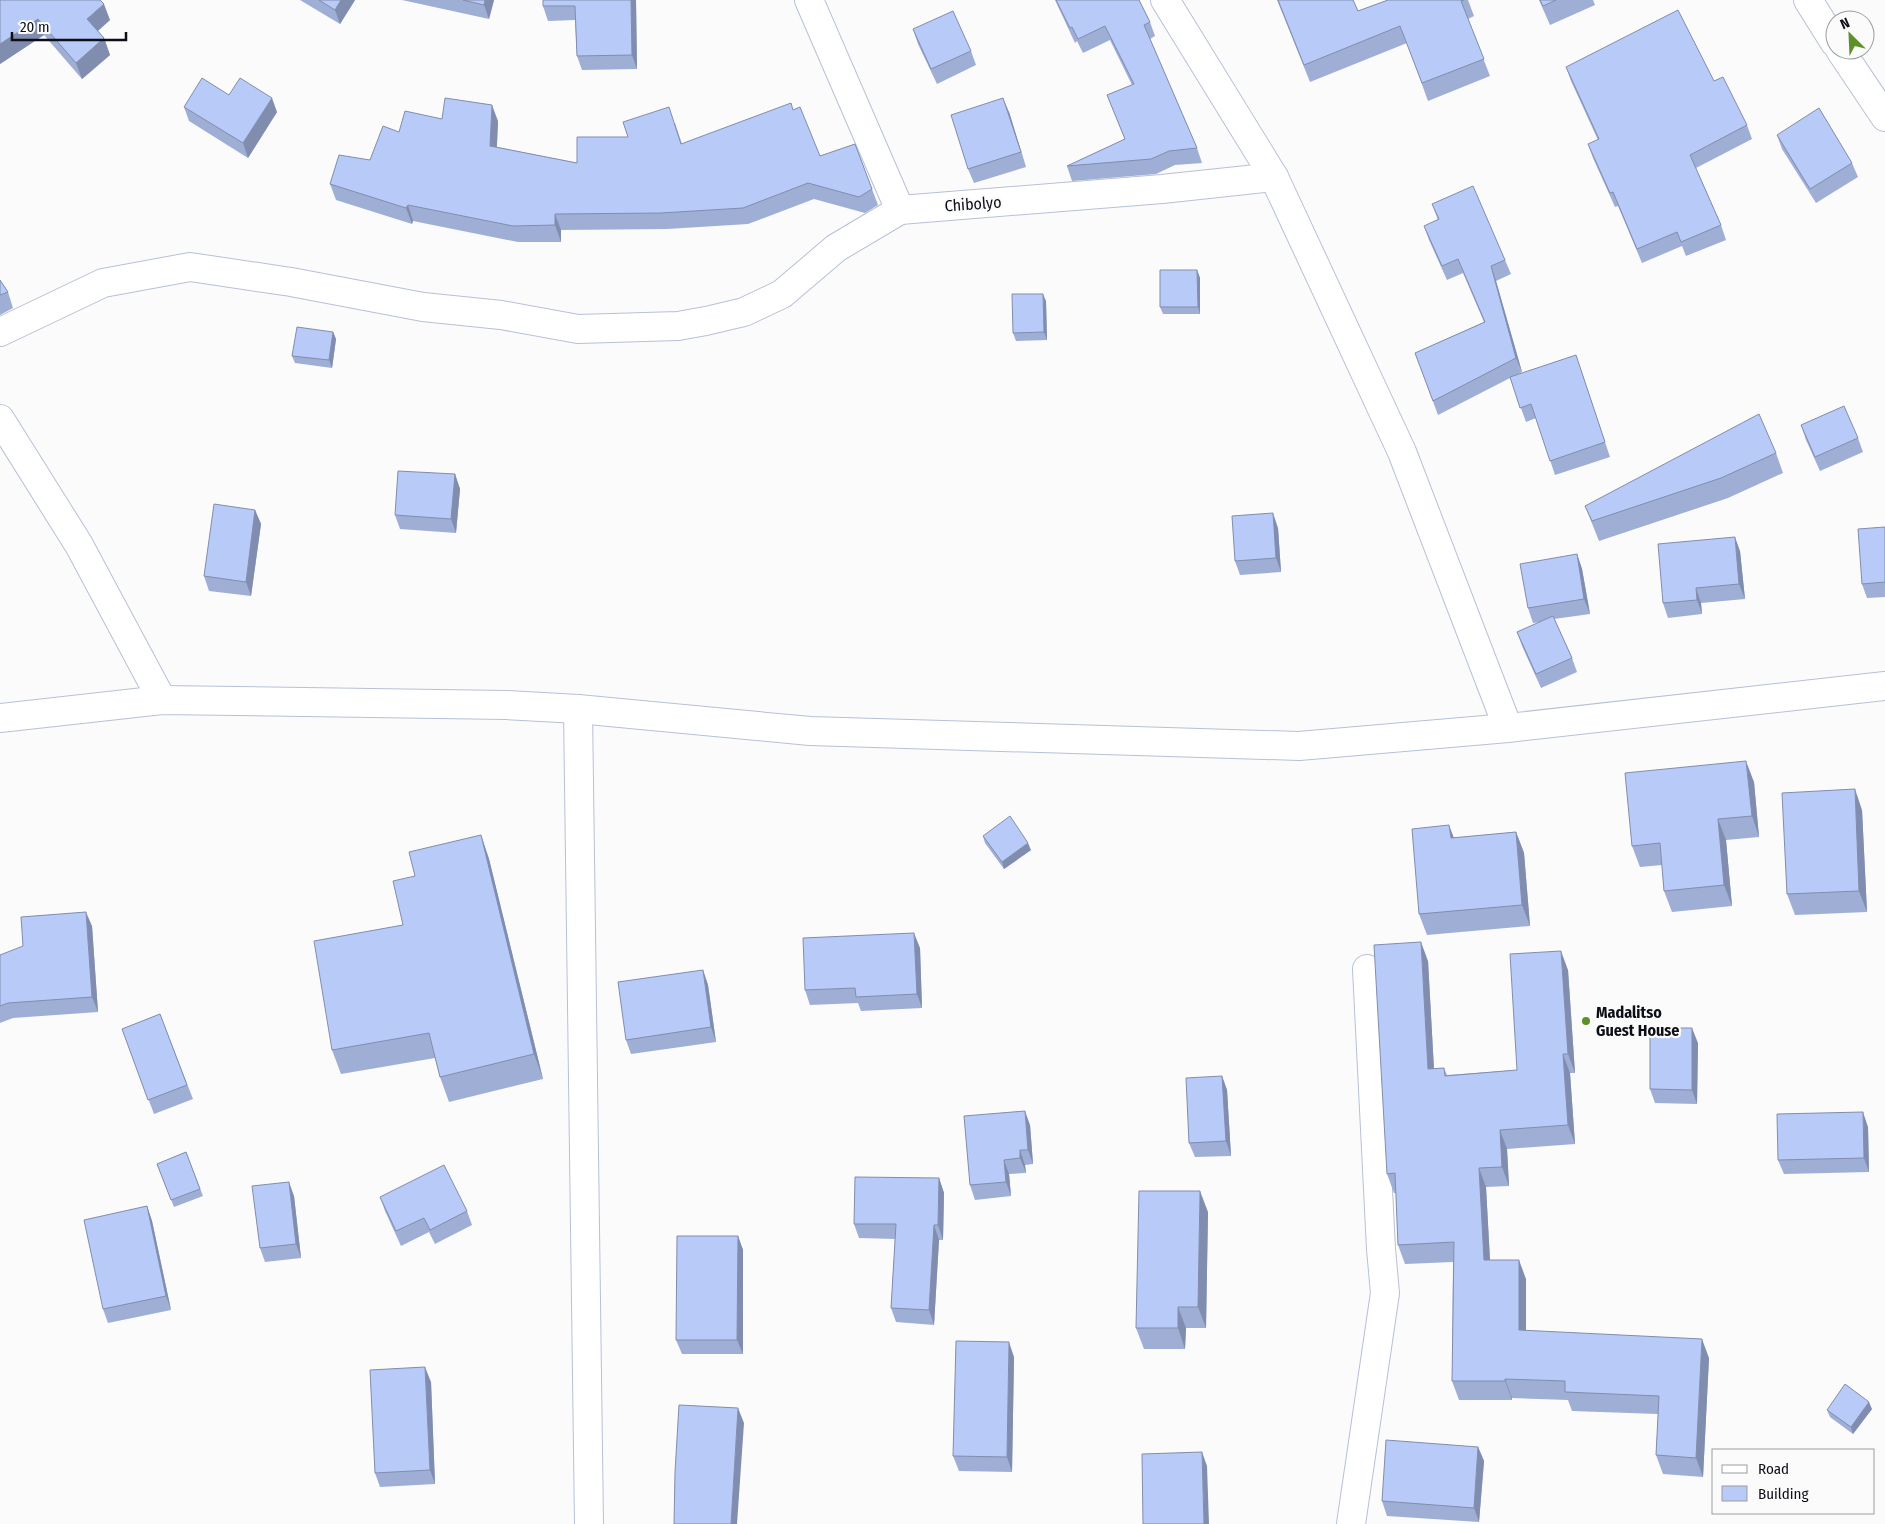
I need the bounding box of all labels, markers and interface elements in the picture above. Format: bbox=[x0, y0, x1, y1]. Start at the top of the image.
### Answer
scale bar bbox=[12, 10, 126, 42]
north arrow bbox=[1825, 10, 1875, 60]
text: N bbox=[1838, 14, 1852, 33]
text: 20 m bbox=[20, 18, 50, 36]
street label: Chibolyo bbox=[944, 193, 1002, 215]
place label: Madalitso Guest House bbox=[1596, 1003, 1679, 1040]
marker: Madalitso Guest House bbox=[1580, 1015, 1592, 1027]
legend bbox=[1712, 1449, 1875, 1514]
text: Road bbox=[1758, 1460, 1789, 1478]
text: Building bbox=[1758, 1485, 1809, 1503]

